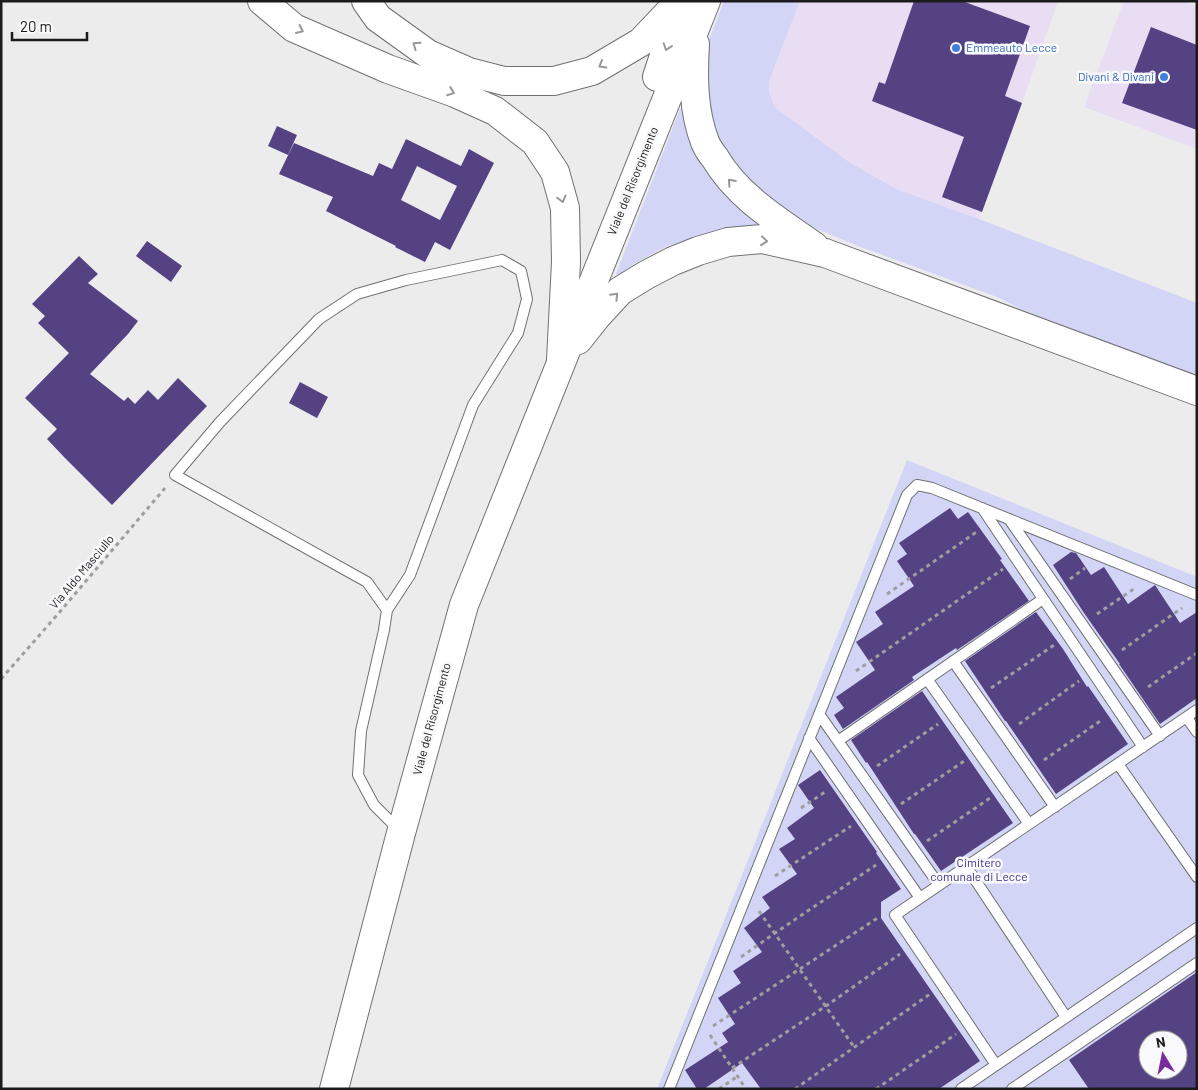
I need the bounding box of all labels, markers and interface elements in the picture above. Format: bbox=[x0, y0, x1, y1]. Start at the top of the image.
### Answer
scale bar bbox=[12, 10, 88, 42]
text: 20 m bbox=[20, 17, 52, 35]
one-way arrow bbox=[295, 24, 304, 35]
place label: Emmeauto Lecce bbox=[966, 40, 1057, 54]
one-way arrow bbox=[412, 42, 422, 51]
marker: Emmeauto Lecce bbox=[950, 42, 962, 54]
one-way arrow bbox=[662, 43, 672, 51]
one-way arrow bbox=[599, 59, 608, 69]
place label: Divani & Divani bbox=[1078, 69, 1154, 83]
marker: Divani & Divani bbox=[1158, 71, 1170, 83]
one-way arrow bbox=[446, 86, 454, 96]
street label: Viale del Risorgimento bbox=[604, 124, 660, 237]
one-way arrow bbox=[728, 178, 737, 187]
one-way arrow bbox=[556, 194, 567, 203]
one-way arrow bbox=[760, 235, 768, 246]
one-way arrow bbox=[609, 293, 618, 302]
street label: Via Aldo Masciullo bbox=[46, 531, 116, 611]
street label: Viale del Risorgimento bbox=[409, 661, 453, 776]
park label: Cimitero comunale di Lecce bbox=[930, 855, 1028, 883]
north arrow bbox=[1138, 1030, 1188, 1080]
text: N bbox=[1155, 1033, 1167, 1051]

